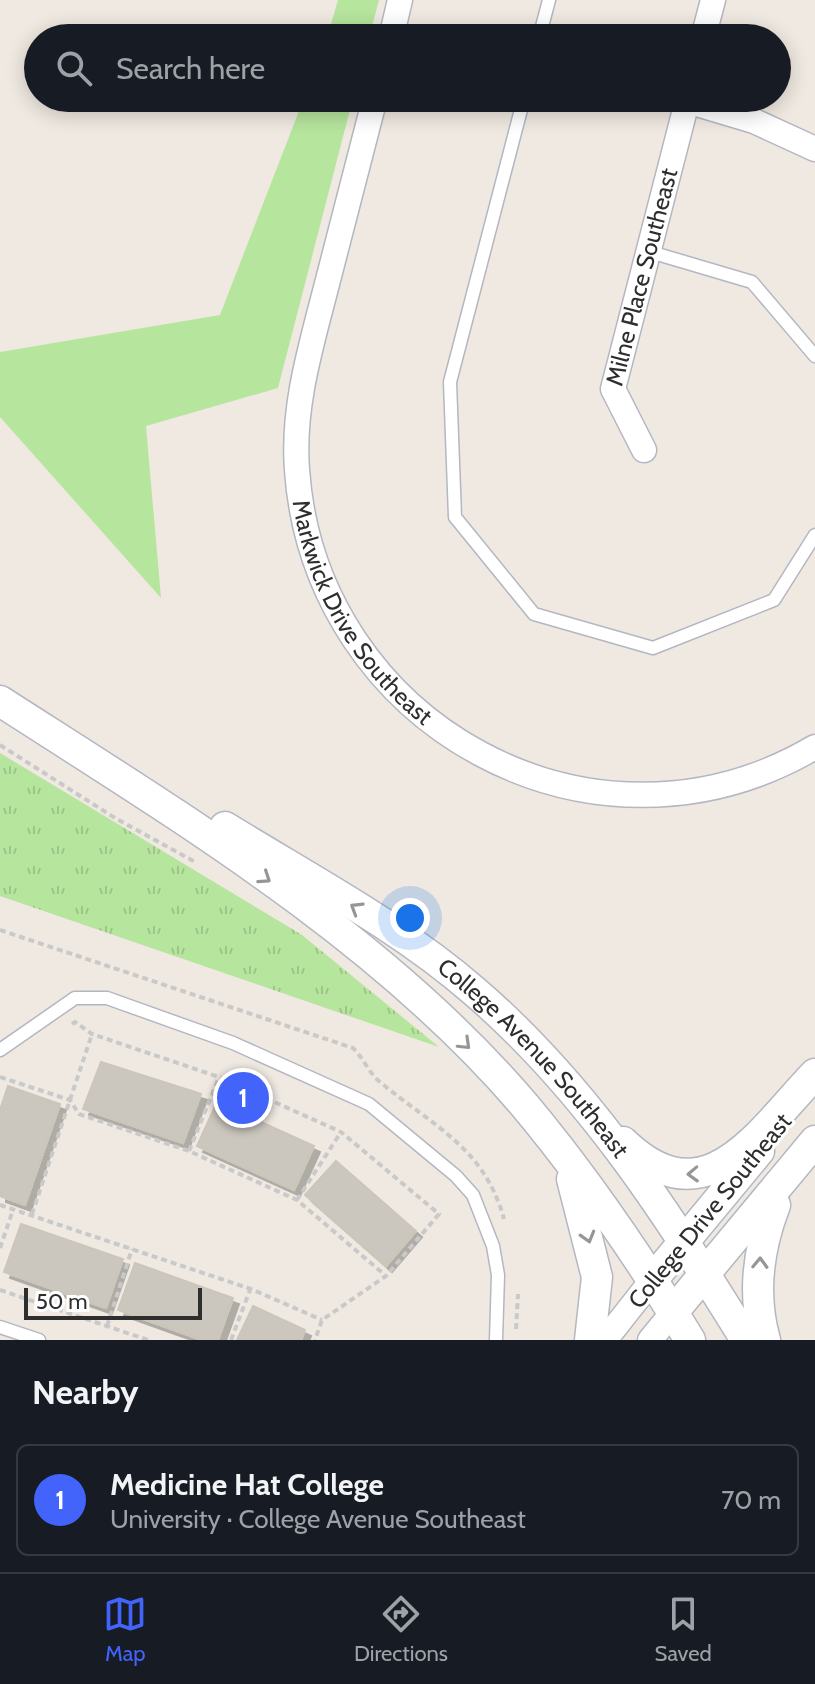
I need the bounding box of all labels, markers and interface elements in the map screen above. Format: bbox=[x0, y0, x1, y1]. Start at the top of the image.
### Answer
search box bbox=[24, 24, 791, 112]
icon: search bbox=[52, 46, 96, 90]
text: Search here bbox=[116, 50, 265, 87]
street label: Milne Place Southeast bbox=[599, 165, 683, 389]
street label: Markwick Drive Southeast bbox=[286, 497, 438, 731]
one-way arrow bbox=[256, 868, 271, 883]
your location bbox=[390, 898, 430, 938]
one-way arrow bbox=[350, 902, 365, 918]
street label: College Avenue Southeast bbox=[432, 952, 635, 1163]
one-way arrow bbox=[455, 1034, 470, 1048]
pin: 1 bbox=[217, 1068, 269, 1128]
street label: College Drive Southeast bbox=[622, 1107, 797, 1314]
one-way arrow bbox=[686, 1165, 699, 1182]
one-way arrow bbox=[579, 1229, 596, 1243]
one-way arrow bbox=[751, 1256, 768, 1269]
scale bar bbox=[24, 1284, 202, 1320]
text: 50 m bbox=[36, 1288, 88, 1315]
text: Nearby bbox=[32, 1371, 139, 1413]
text: Medicine Hat College bbox=[110, 1466, 384, 1503]
text: 1 bbox=[55, 1484, 65, 1516]
text: 70 m bbox=[721, 1484, 781, 1516]
text: University · College Avenue Southeast bbox=[110, 1503, 526, 1535]
tab: Map bbox=[103, 1592, 147, 1667]
tab: Directions bbox=[354, 1592, 448, 1667]
tab: Saved bbox=[655, 1592, 712, 1667]

